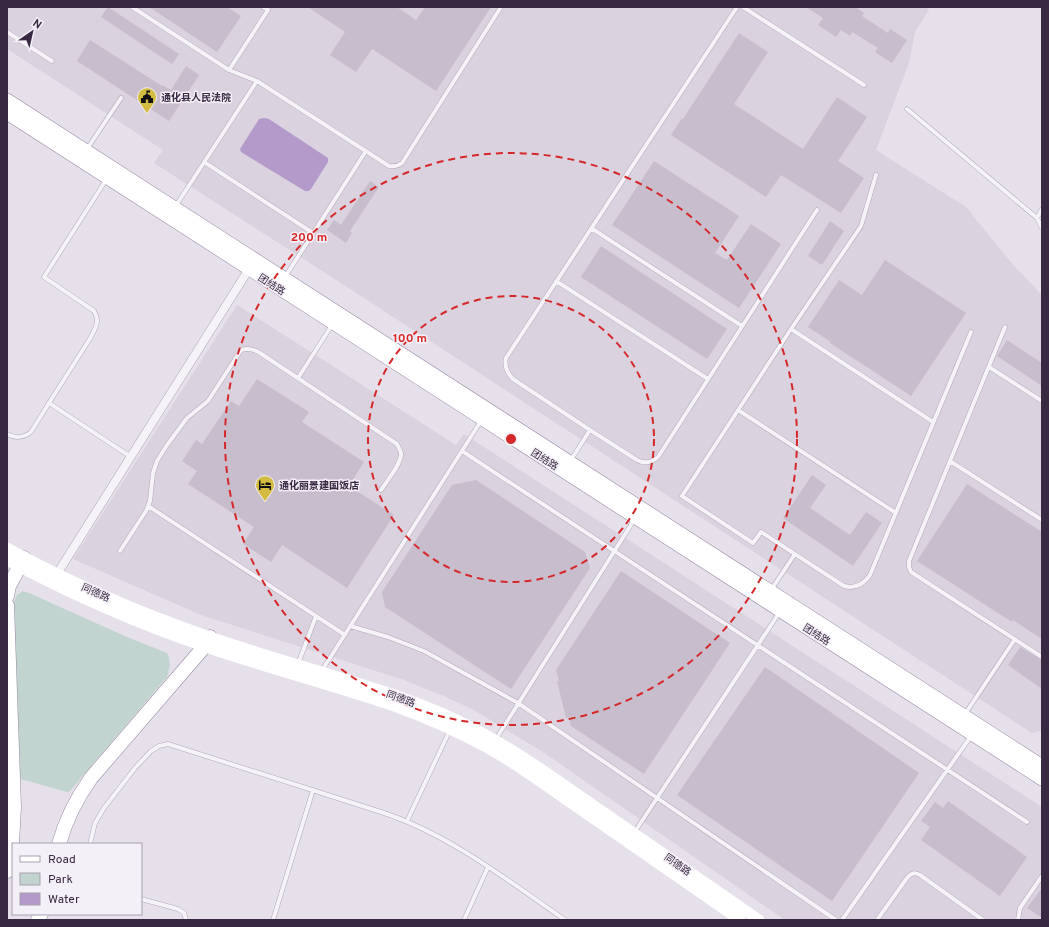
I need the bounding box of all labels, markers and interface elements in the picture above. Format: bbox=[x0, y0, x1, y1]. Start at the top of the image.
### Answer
north arrow bbox=[12, 12, 52, 52]
text: N bbox=[30, 17, 44, 33]
public building icon: 通化县人民法院 bbox=[136, 86, 158, 114]
place label: 通化县人民法院 bbox=[161, 91, 231, 105]
text: 200 m bbox=[291, 230, 327, 246]
street label: 团结路 bbox=[255, 272, 287, 299]
text: 100 m bbox=[393, 331, 427, 347]
centre of rings bbox=[504, 432, 518, 446]
street label: 团结路 bbox=[528, 447, 560, 474]
hotel icon: 通化丽景建国饭店 bbox=[254, 474, 276, 502]
place label: 通化丽景建国饭店 bbox=[279, 479, 359, 493]
street label: 同德路 bbox=[79, 581, 112, 605]
street label: 团结路 bbox=[800, 622, 832, 649]
street label: 同德路 bbox=[384, 688, 417, 711]
legend bbox=[12, 843, 142, 915]
street label: 同德路 bbox=[661, 851, 693, 879]
text: Road bbox=[48, 852, 76, 868]
text: Park bbox=[48, 872, 73, 888]
text: Water bbox=[48, 892, 80, 908]

